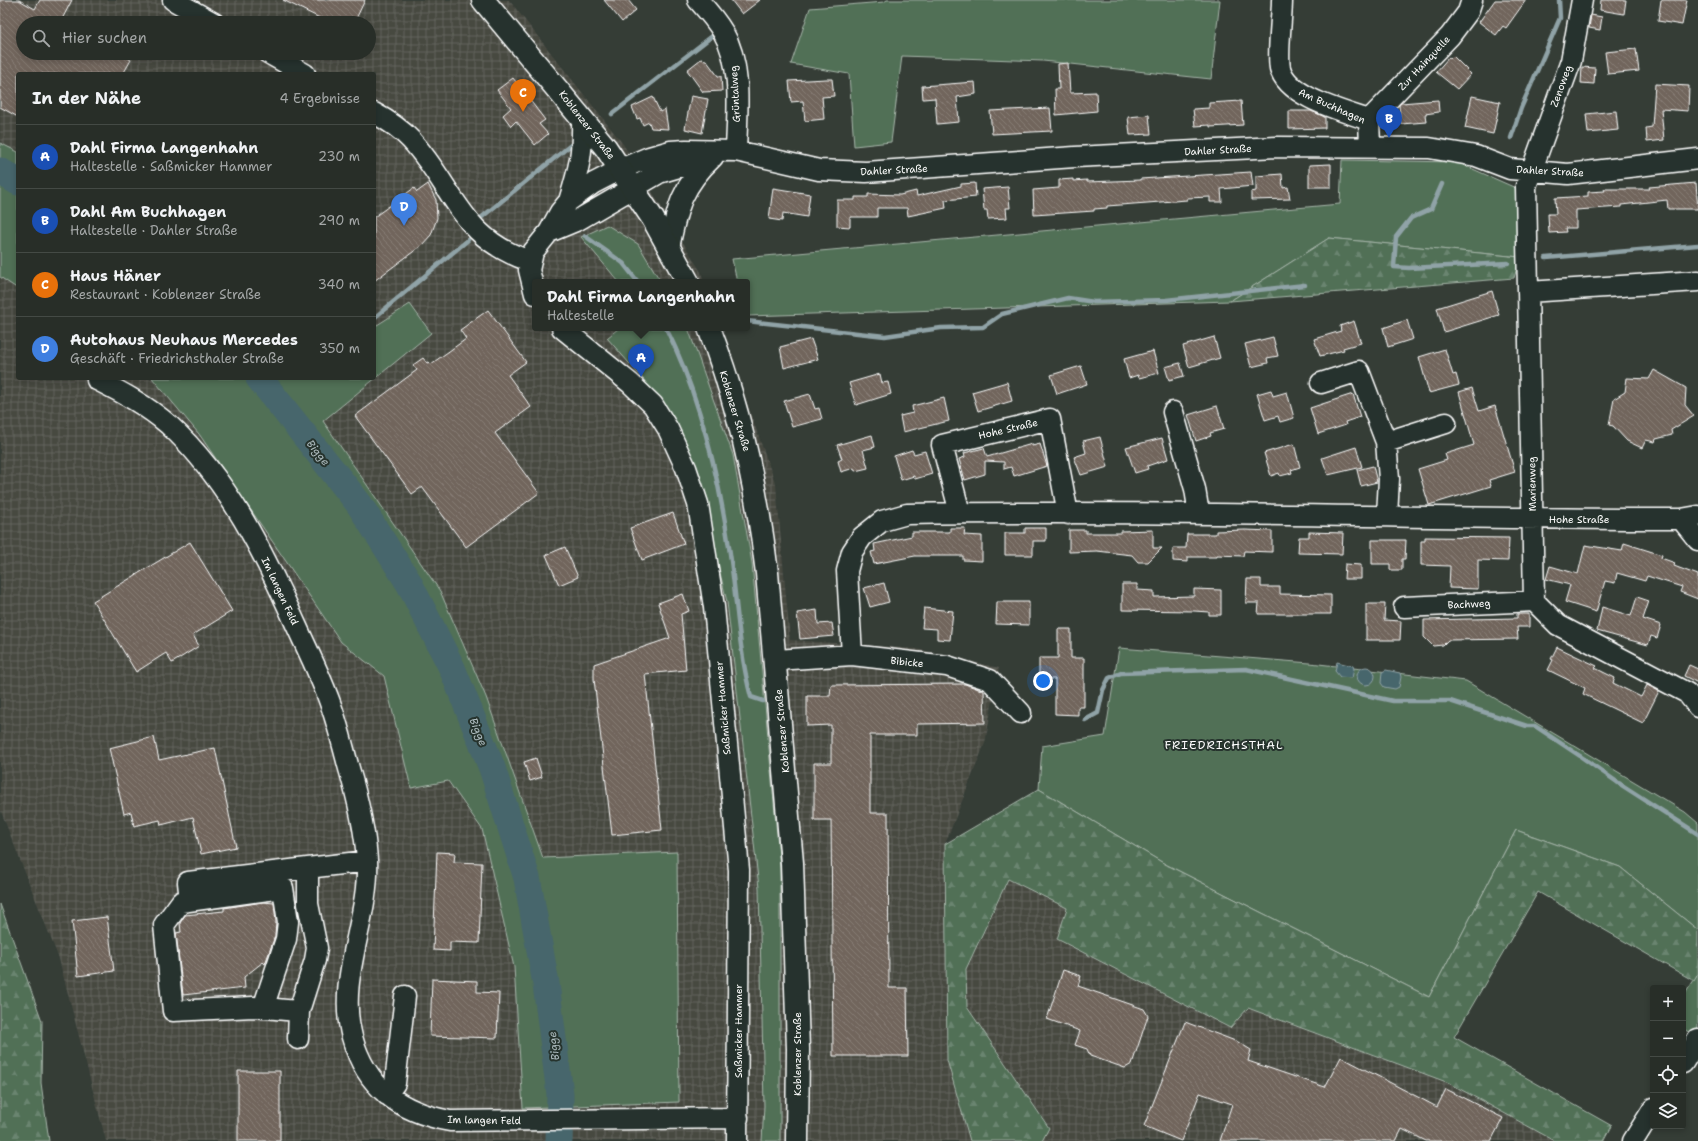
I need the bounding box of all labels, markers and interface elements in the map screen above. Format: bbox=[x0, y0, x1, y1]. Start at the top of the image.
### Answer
search box bbox=[16, 16, 376, 60]
icon: search bbox=[30, 27, 52, 49]
text: Hier suchen bbox=[62, 28, 147, 48]
street label: Zur Hainquelle bbox=[1395, 33, 1453, 93]
street label: Zenoweg bbox=[1547, 63, 1575, 109]
street label: Grüntalweg bbox=[727, 65, 743, 123]
pin: C bbox=[510, 79, 536, 112]
street label: Am Buchhagen bbox=[1297, 85, 1367, 127]
text: In der Nähe bbox=[32, 87, 141, 109]
street label: Koblenzer Straße bbox=[556, 88, 618, 162]
text: 4 Ergebnisse bbox=[280, 90, 360, 107]
pin: B bbox=[1376, 105, 1402, 138]
text: Dahl Firma Langenhahn bbox=[70, 138, 258, 158]
street label: Dahler Straße bbox=[1184, 142, 1252, 158]
text: A bbox=[40, 148, 50, 165]
text: 230 m bbox=[318, 148, 360, 165]
text: Haltestelle · Saßmicker Hammer bbox=[70, 158, 272, 175]
street label: Dahler Straße bbox=[860, 162, 928, 178]
street label: Dahler Straße bbox=[1516, 163, 1584, 179]
pin: D bbox=[391, 193, 417, 226]
text: Dahl Am Buchhagen bbox=[70, 202, 226, 222]
text: B bbox=[41, 212, 49, 229]
text: 290 m bbox=[318, 212, 360, 229]
text: Haltestelle · Dahler Straße bbox=[70, 222, 238, 239]
text: Haus Häner bbox=[70, 266, 161, 286]
text: C bbox=[41, 276, 49, 293]
text: 340 m bbox=[318, 276, 360, 293]
popup bbox=[532, 279, 750, 331]
text: Restaurant · Koblenzer Straße bbox=[70, 286, 261, 303]
text: Dahl Firma Langenhahn bbox=[547, 287, 735, 307]
text: Haltestelle bbox=[547, 307, 614, 324]
text: Autohaus Neuhaus Mercedes bbox=[70, 330, 298, 350]
text: D bbox=[40, 340, 50, 357]
text: 350 m bbox=[319, 340, 360, 357]
pin: A bbox=[628, 344, 654, 377]
text: Geschäft · Friedrichsthaler Straße bbox=[70, 350, 284, 367]
street label: Koblenzer Straße bbox=[717, 369, 754, 453]
street label: Hohe Straße bbox=[977, 416, 1039, 442]
water label: Bigge bbox=[303, 437, 333, 469]
street label: Marienweg bbox=[1525, 457, 1539, 511]
street label: Hohe Straße bbox=[1549, 513, 1610, 526]
street label: Im langen Feld bbox=[259, 555, 302, 628]
street label: Bachweg bbox=[1447, 596, 1491, 612]
street label: Bibicke bbox=[890, 654, 924, 670]
street label: Saßmicker Hammer bbox=[712, 660, 734, 755]
your location bbox=[1033, 671, 1053, 691]
street label: Koblenzer Straße bbox=[772, 688, 792, 773]
water label: Bigge bbox=[466, 716, 490, 748]
district label: FRIEDRICHSTHAL bbox=[1164, 737, 1284, 753]
street label: Saßmicker Hammer bbox=[732, 984, 745, 1078]
map controls bbox=[1650, 985, 1686, 1129]
button: + bbox=[1650, 985, 1686, 1021]
street label: Koblenzer Straße bbox=[791, 1012, 804, 1096]
button: − bbox=[1650, 1021, 1686, 1057]
water label: Bigge bbox=[545, 1031, 563, 1061]
button: locate bbox=[1650, 1057, 1686, 1093]
button: layers bbox=[1650, 1093, 1686, 1129]
street label: Im langen Feld bbox=[447, 1113, 522, 1127]

